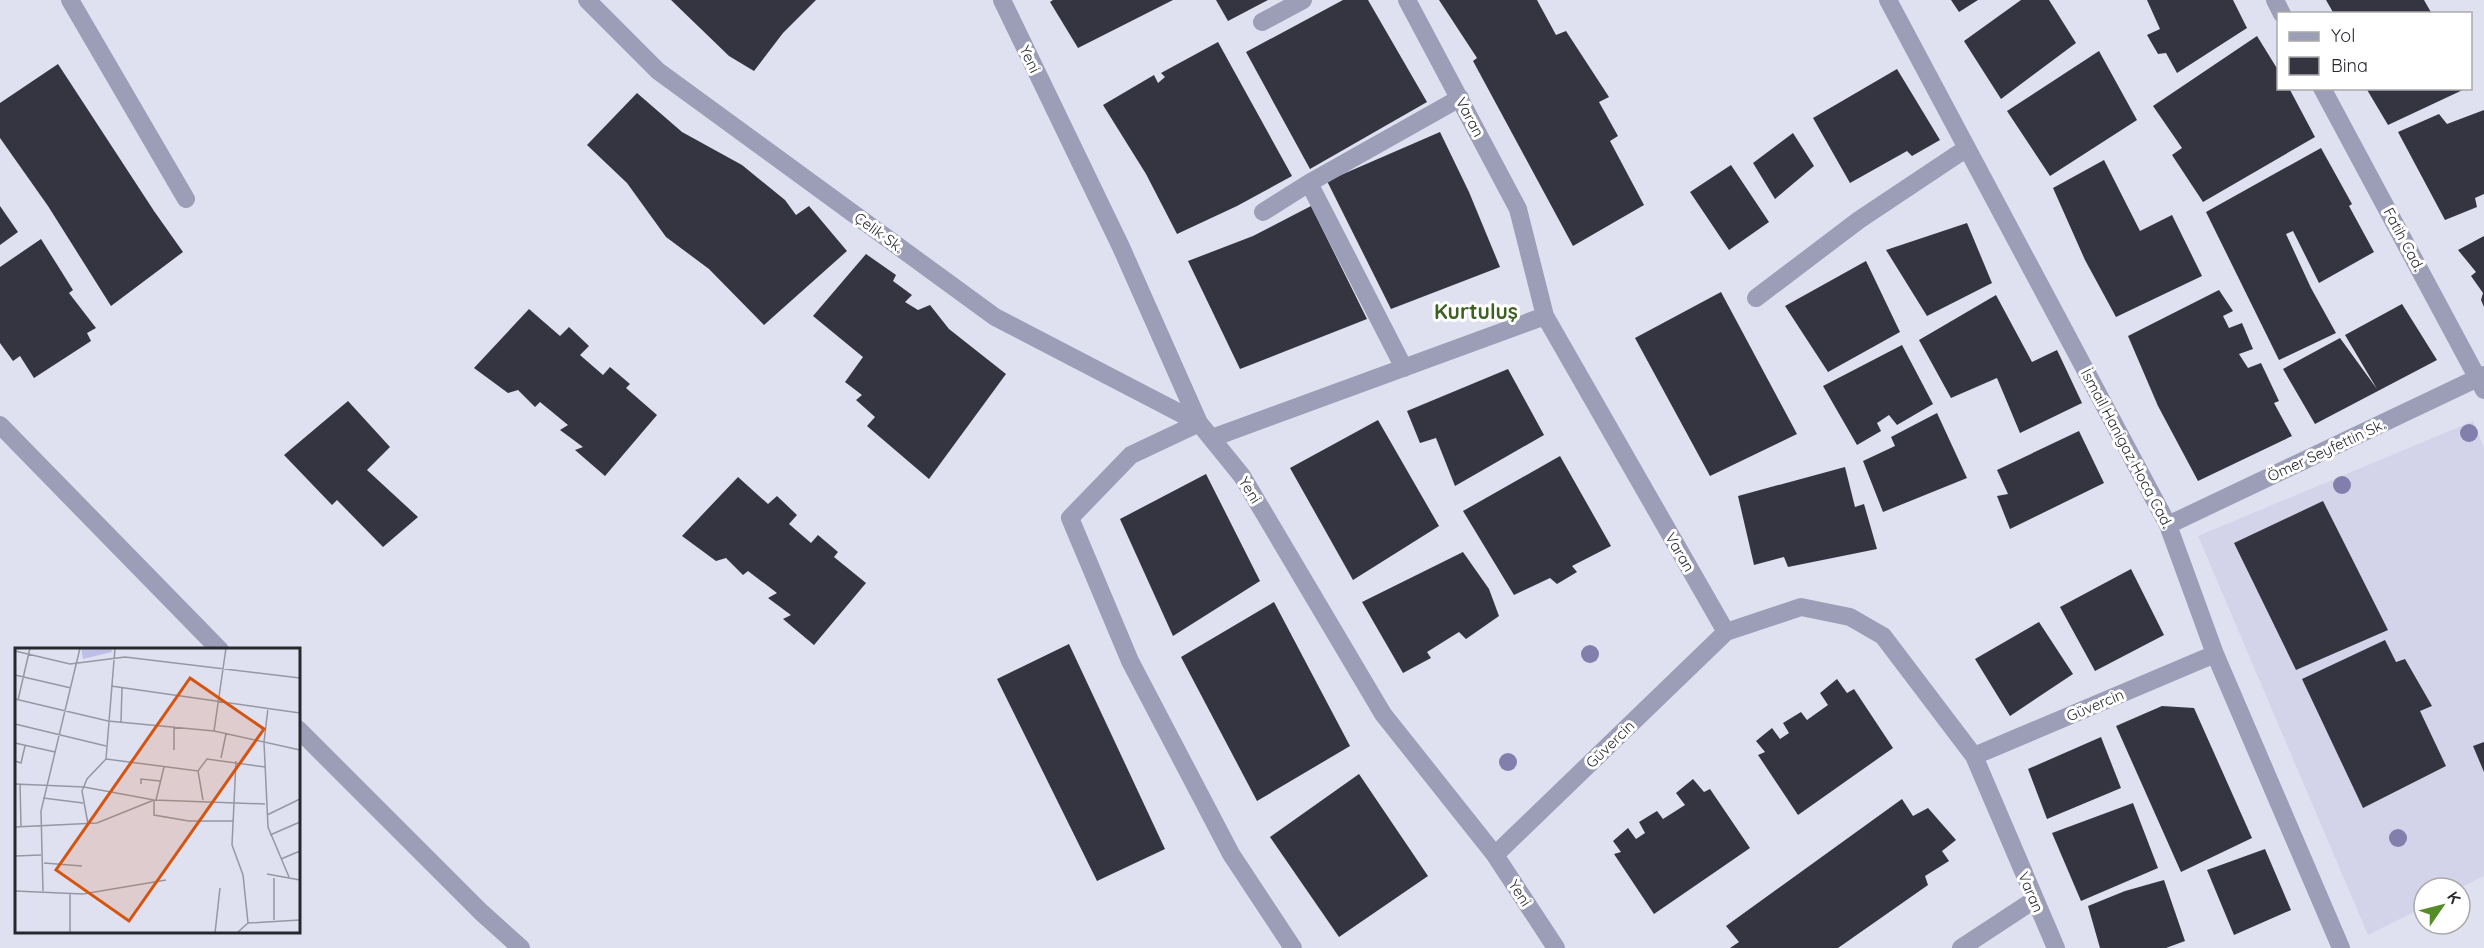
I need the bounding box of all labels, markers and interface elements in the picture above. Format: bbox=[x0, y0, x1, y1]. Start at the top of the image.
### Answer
legend bbox=[2277, 12, 2472, 90]
text: Yol bbox=[2331, 24, 2355, 47]
street label: Yeni bbox=[1015, 42, 1045, 76]
text: Bina bbox=[2331, 54, 2368, 77]
street label: Varan bbox=[1452, 94, 1488, 140]
street label: Fatih Cad. bbox=[2379, 204, 2429, 274]
street label: Çelik Sk. bbox=[851, 208, 907, 256]
district label: Kurtuluş bbox=[1434, 298, 1518, 324]
street label: İsmail Hanigaz Hoca Cad. bbox=[2077, 365, 2177, 531]
street label: Ömer Seyfettin Sk. bbox=[2264, 414, 2388, 486]
street label: Yeni bbox=[1234, 473, 1266, 507]
street label: Varan bbox=[1661, 529, 1699, 575]
inset map bbox=[15, 648, 300, 933]
street label: Güvercin bbox=[2063, 684, 2127, 726]
street label: Güvercin bbox=[1582, 716, 1638, 772]
street label: Varan bbox=[2014, 869, 2048, 915]
street label: Yeni bbox=[1504, 876, 1536, 910]
north arrow bbox=[2412, 876, 2472, 936]
text: K bbox=[2443, 887, 2465, 907]

